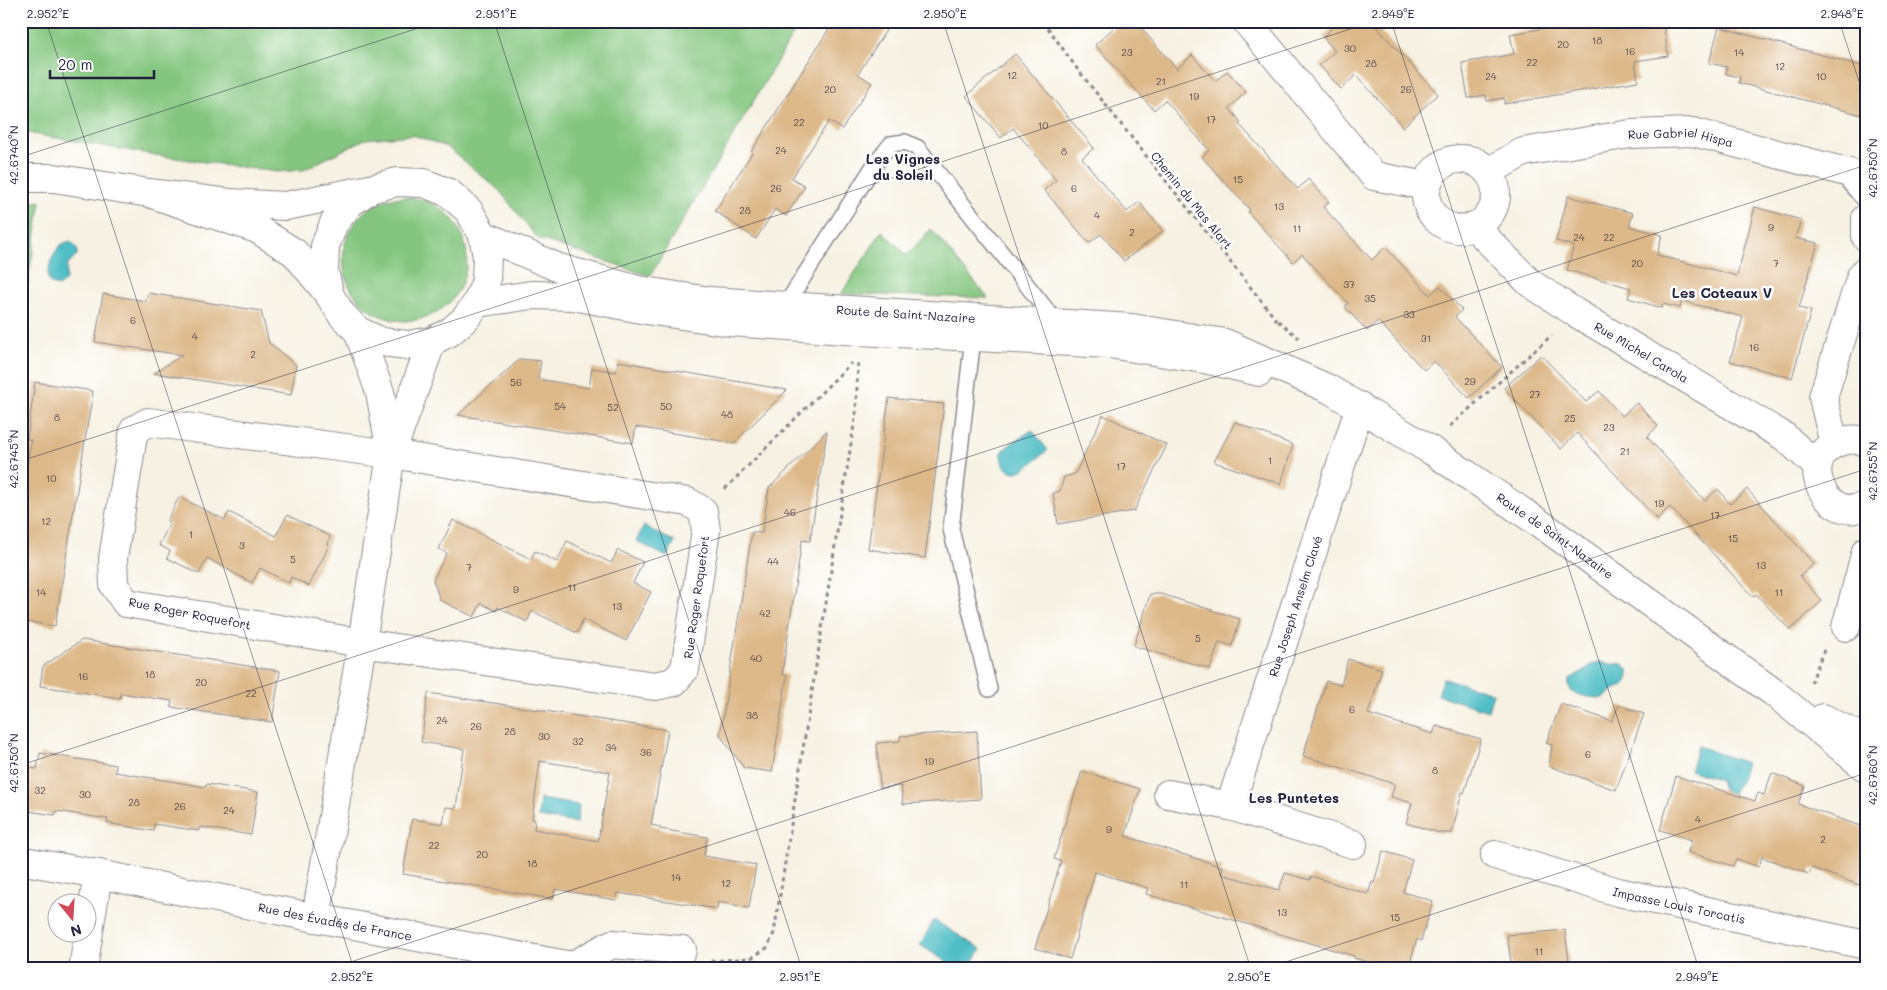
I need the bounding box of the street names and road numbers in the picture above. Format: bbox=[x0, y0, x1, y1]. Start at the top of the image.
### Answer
street label: Rue Gabriel Hispa bbox=[1628, 124, 1735, 150]
street label: Chemin du Mas Alart bbox=[1148, 148, 1236, 252]
street label: Route de Saint-Nazaire bbox=[836, 301, 976, 326]
street label: Rue Michel Carola bbox=[1592, 318, 1691, 386]
street label: Route de Saint-Nazaire bbox=[1494, 489, 1617, 582]
street label: Rue Joseph Anselm Clavé bbox=[1265, 533, 1325, 679]
street label: Rue Roger Roquefort bbox=[679, 534, 713, 660]
street label: Rue Roger Roquefort bbox=[128, 593, 252, 633]
street label: Impasse Louis Torcatis bbox=[1611, 883, 1747, 927]
street label: Rue des Évadés de France bbox=[257, 899, 413, 944]

